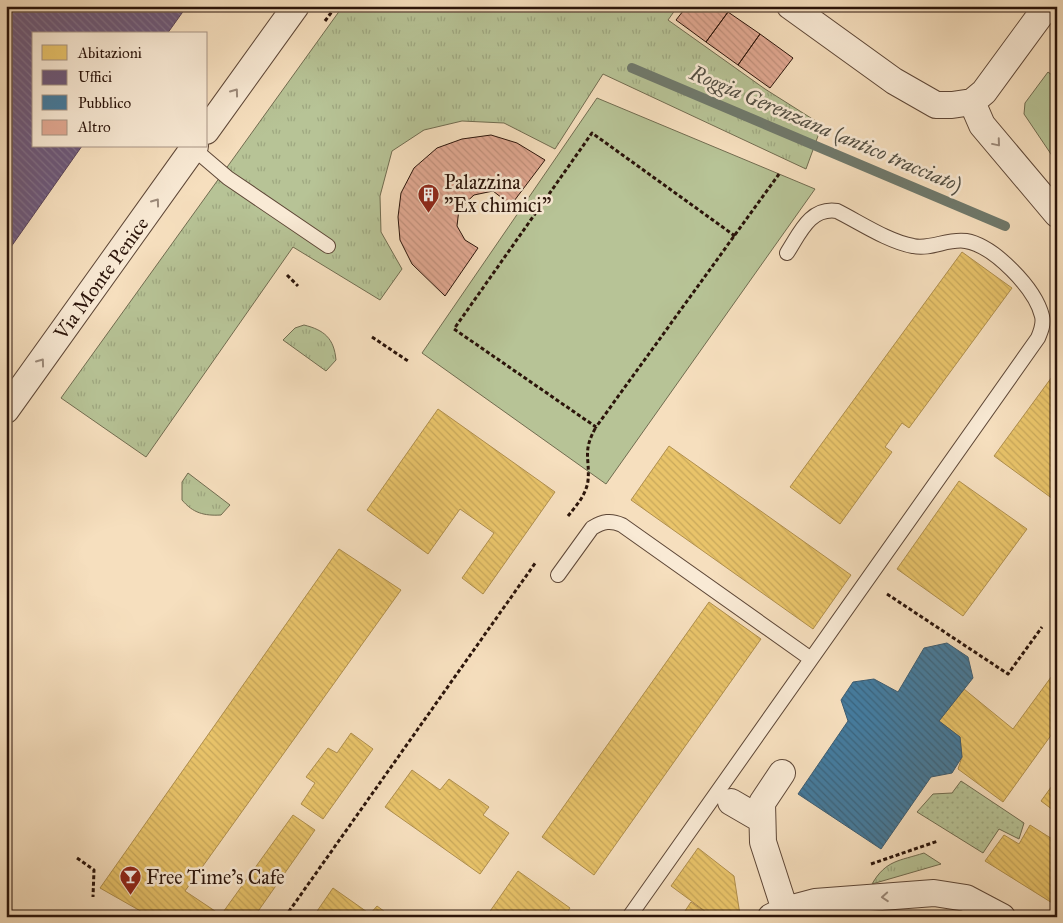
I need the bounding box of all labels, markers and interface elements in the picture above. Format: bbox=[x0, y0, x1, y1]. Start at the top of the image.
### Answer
legend bbox=[32, 32, 208, 148]
text: Abitazioni bbox=[77, 44, 142, 62]
water label: Roggia Gerenzana (antico tracciato) bbox=[685, 59, 966, 198]
text: Uffici bbox=[78, 68, 112, 86]
one-way arrow bbox=[229, 88, 238, 97]
text: Pubblico bbox=[78, 94, 132, 112]
text: Altro bbox=[77, 118, 111, 136]
one-way arrow bbox=[992, 137, 1001, 146]
place label: Palazzina "Ex chimici" bbox=[444, 170, 551, 217]
building icon: Palazzina "Ex chimici" bbox=[416, 182, 440, 213]
one-way arrow bbox=[150, 198, 159, 208]
street label: Via Monte Penice bbox=[48, 212, 153, 345]
one-way arrow bbox=[35, 358, 44, 368]
bar icon: Free Time's Cafe bbox=[118, 865, 142, 896]
place label: Free Time's Cafe bbox=[146, 865, 285, 889]
one-way arrow bbox=[881, 891, 889, 902]

